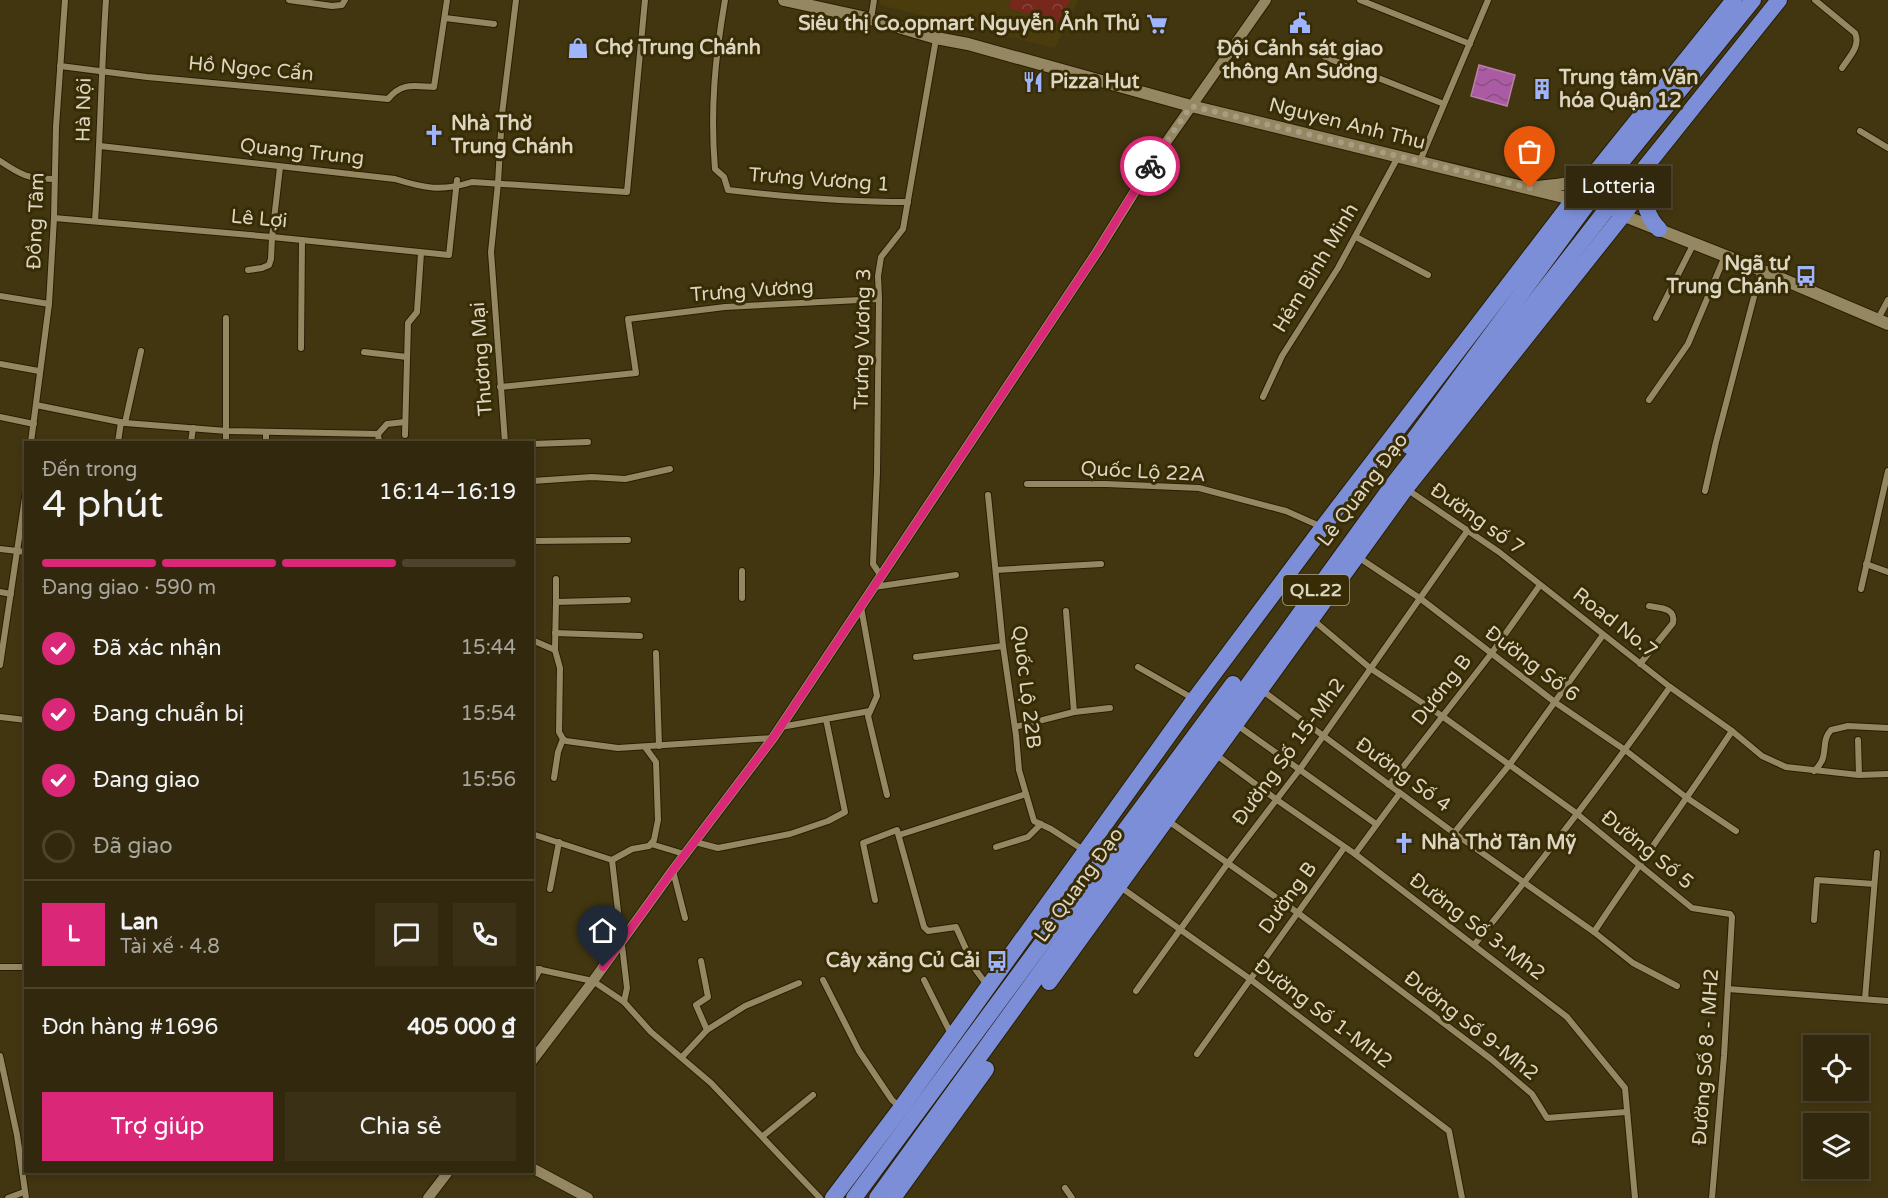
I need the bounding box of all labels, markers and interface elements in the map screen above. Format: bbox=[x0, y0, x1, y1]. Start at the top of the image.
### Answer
place label: Siêu thị Co.opmart Nguyễn Ảnh Thủ bbox=[798, 10, 1140, 36]
public building icon: Đội Cảnh sát giao thông An Sương bbox=[1288, 11, 1312, 35]
supermarket icon: Siêu thị Co.opmart Nguyễn Ảnh Thủ bbox=[1145, 12, 1169, 36]
shop icon: Chợ Trung Chánh bbox=[566, 36, 590, 60]
place label: Chợ Trung Chánh bbox=[595, 36, 761, 60]
place label: Đội Cảnh sát giao thông An Sương bbox=[1216, 37, 1383, 84]
street label: Hồ Ngọc Cẩn bbox=[187, 52, 315, 86]
place label: Trung tâm Văn hóa Quận 12 bbox=[1558, 66, 1698, 113]
restaurant icon: Pizza Hut bbox=[1021, 70, 1045, 94]
place label: Pizza Hut bbox=[1050, 70, 1140, 94]
building icon: Trung tâm Văn hóa Quận 12 bbox=[1530, 77, 1554, 101]
street label: Hà Nội bbox=[71, 78, 97, 142]
street label: Nguyen Anh Thu bbox=[1266, 93, 1428, 155]
place label: Nhà Thờ Trung Chánh bbox=[450, 112, 574, 159]
church icon: Nhà Thờ Trung Chánh bbox=[422, 123, 446, 147]
pin bbox=[1504, 126, 1555, 188]
street label: Quang Trung bbox=[239, 134, 365, 170]
icon: bag bbox=[1513, 135, 1546, 168]
courier bbox=[1120, 136, 1180, 196]
icon: bike bbox=[1134, 150, 1167, 183]
street label: Trưng Vương 1 bbox=[748, 163, 890, 197]
callout: Lotteria bbox=[1566, 167, 1671, 209]
street label: Đồng Tâm bbox=[22, 172, 50, 270]
text: Lotteria bbox=[1582, 175, 1655, 199]
street label: Hẻm Bình Minh bbox=[1268, 199, 1364, 337]
street label: Lê Lợi bbox=[230, 205, 288, 233]
place label: Ngã tư Trung Chánh bbox=[1666, 252, 1791, 299]
bus stop icon: Ngã tư Trung Chánh bbox=[1794, 264, 1818, 288]
street label: Trưng Vương 3 bbox=[850, 268, 876, 410]
street label: Trưng Vương bbox=[690, 275, 814, 307]
street label: Thương Mại bbox=[466, 301, 498, 417]
street label: Lê Quang Đạo bbox=[1313, 429, 1413, 551]
street label: Quốc Lộ 22A bbox=[1080, 457, 1206, 487]
text: Đến trong bbox=[42, 458, 137, 482]
street label: Đường số 7 bbox=[1425, 478, 1529, 560]
text: 16:14–16:19 bbox=[379, 479, 516, 505]
text: 4 phút bbox=[42, 481, 164, 528]
road number: QL.22 bbox=[1283, 575, 1349, 605]
text: Đang giao · 590 m bbox=[42, 576, 216, 600]
street label: Road No.7 bbox=[1568, 583, 1662, 663]
street label: Đường Số 6 bbox=[1480, 621, 1584, 707]
street label: Quốc Lộ 22B bbox=[1007, 624, 1045, 750]
icon: check bbox=[42, 632, 75, 665]
text: Đã xác nhận bbox=[93, 635, 222, 661]
text: 15:44 bbox=[461, 636, 516, 660]
street label: Dương B bbox=[1407, 650, 1477, 730]
street label: Đường Số 15-Mh2 bbox=[1227, 674, 1351, 830]
icon: check bbox=[42, 698, 75, 731]
text: Đang chuẩn bị bbox=[93, 701, 244, 727]
text: 15:54 bbox=[461, 702, 516, 726]
street label: Đường Số 4 bbox=[1351, 732, 1455, 818]
icon: check bbox=[42, 764, 75, 797]
text: Đang giao bbox=[93, 767, 200, 793]
text: 15:56 bbox=[461, 768, 516, 792]
street label: Đường Số 5 bbox=[1596, 806, 1698, 894]
street label: Lê Quang Đạo bbox=[1029, 823, 1129, 947]
church icon: Nhà Thờ Tân Mỹ bbox=[1392, 831, 1416, 855]
place label: Nhà Thờ Tân Mỹ bbox=[1421, 831, 1576, 855]
text: Đã giao bbox=[93, 833, 173, 859]
street label: Dường B bbox=[1254, 857, 1322, 939]
street label: Đường Số 3-Mh2 bbox=[1404, 868, 1550, 986]
button: chat bbox=[375, 903, 438, 966]
button: phone bbox=[453, 903, 516, 966]
pin bbox=[577, 905, 628, 967]
text: Lan bbox=[120, 909, 158, 935]
icon: home bbox=[586, 914, 619, 947]
text: L bbox=[67, 921, 80, 947]
text: Tài xế · 4.8 bbox=[120, 935, 220, 959]
place label: Cây xăng Củ Cải bbox=[826, 949, 980, 973]
bus stop icon: Cây xăng Củ Cải bbox=[985, 949, 1009, 973]
street label: Đường Số 1-MH2 bbox=[1249, 954, 1397, 1074]
street label: Đường Số 9-Mh2 bbox=[1399, 966, 1543, 1086]
street label: Đường Số 8 - MH2 bbox=[1688, 968, 1724, 1146]
text: Đơn hàng #1696 bbox=[42, 1014, 218, 1040]
text: 405 000 ₫ bbox=[407, 1014, 516, 1040]
map controls bbox=[1803, 1035, 1869, 1179]
button: locate bbox=[1803, 1035, 1869, 1101]
button: Trợ giúp bbox=[42, 1092, 273, 1161]
button: Chia sẻ bbox=[285, 1092, 516, 1161]
button: layers bbox=[1803, 1113, 1869, 1179]

